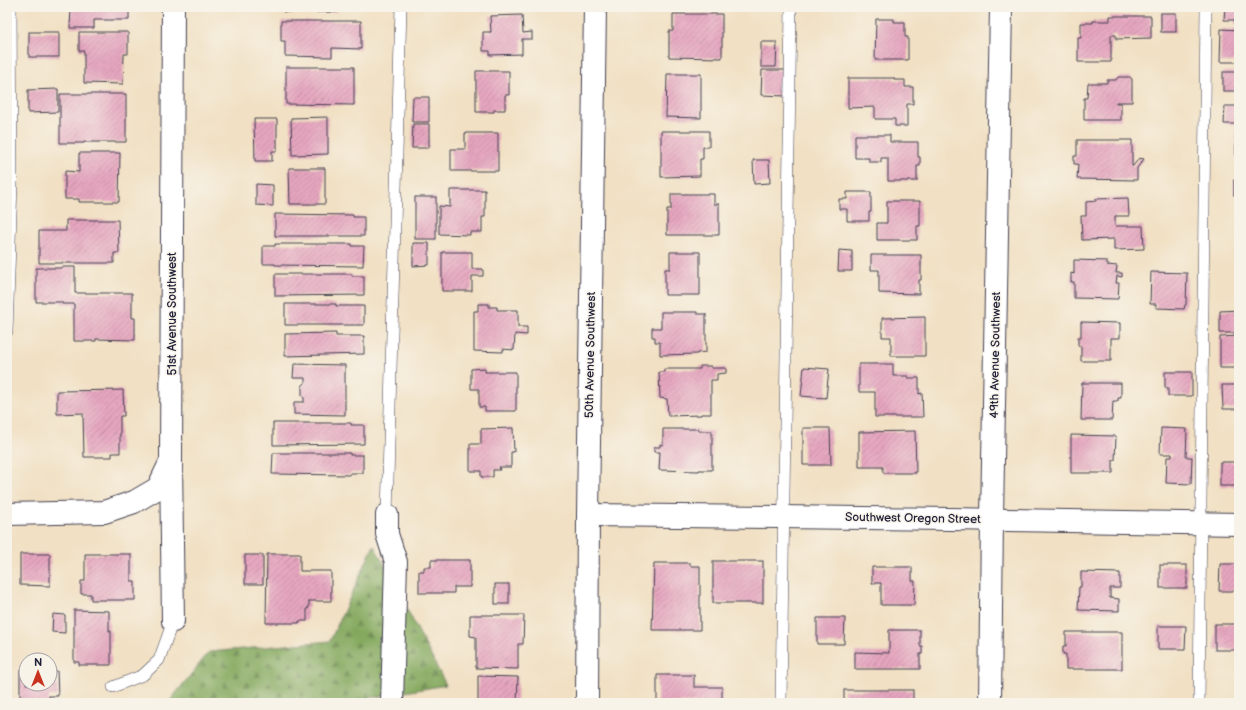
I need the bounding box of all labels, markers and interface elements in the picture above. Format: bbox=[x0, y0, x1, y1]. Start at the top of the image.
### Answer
street label: 51st Avenue Southwest bbox=[165, 252, 180, 376]
street label: 50th Avenue Southwest bbox=[582, 291, 599, 418]
street label: 49th Avenue Southwest bbox=[987, 291, 1004, 418]
street label: Southwest Oregon Street bbox=[845, 510, 981, 527]
north arrow bbox=[18, 652, 58, 692]
text: N bbox=[34, 656, 42, 669]

